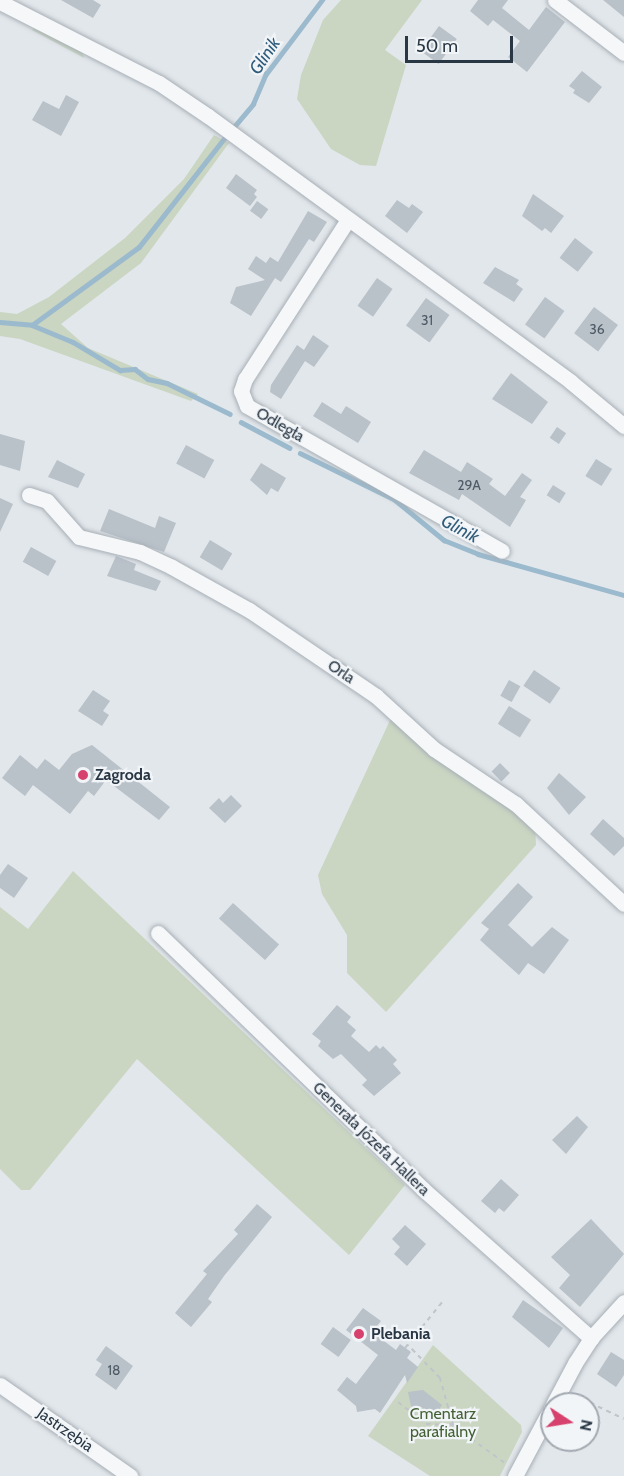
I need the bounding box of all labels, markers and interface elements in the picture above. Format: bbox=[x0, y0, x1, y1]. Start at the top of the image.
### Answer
scale bar bbox=[408, 24, 516, 62]
water label: Glinik bbox=[245, 33, 285, 79]
text: 50 m bbox=[416, 35, 458, 57]
house number: 31 bbox=[421, 312, 433, 328]
house number: 36 bbox=[589, 321, 605, 337]
street label: Odległa bbox=[253, 404, 307, 446]
house number: 29A bbox=[457, 477, 481, 493]
water label: Glinik bbox=[437, 510, 483, 548]
street label: Orla bbox=[324, 656, 358, 688]
place label: Zagroda bbox=[95, 765, 151, 785]
marker: Zagroda bbox=[76, 768, 90, 782]
street label: Generała Józefa Hallera bbox=[308, 1078, 434, 1200]
place label: Plebania bbox=[371, 1324, 431, 1344]
marker: Plebania bbox=[352, 1327, 366, 1341]
house number: 18 bbox=[107, 1362, 121, 1378]
north arrow bbox=[540, 1392, 600, 1452]
street label: Jastrzębia bbox=[33, 1404, 97, 1456]
park label: Cmentarz parafialny bbox=[410, 1404, 476, 1442]
text: N bbox=[576, 1418, 597, 1433]

